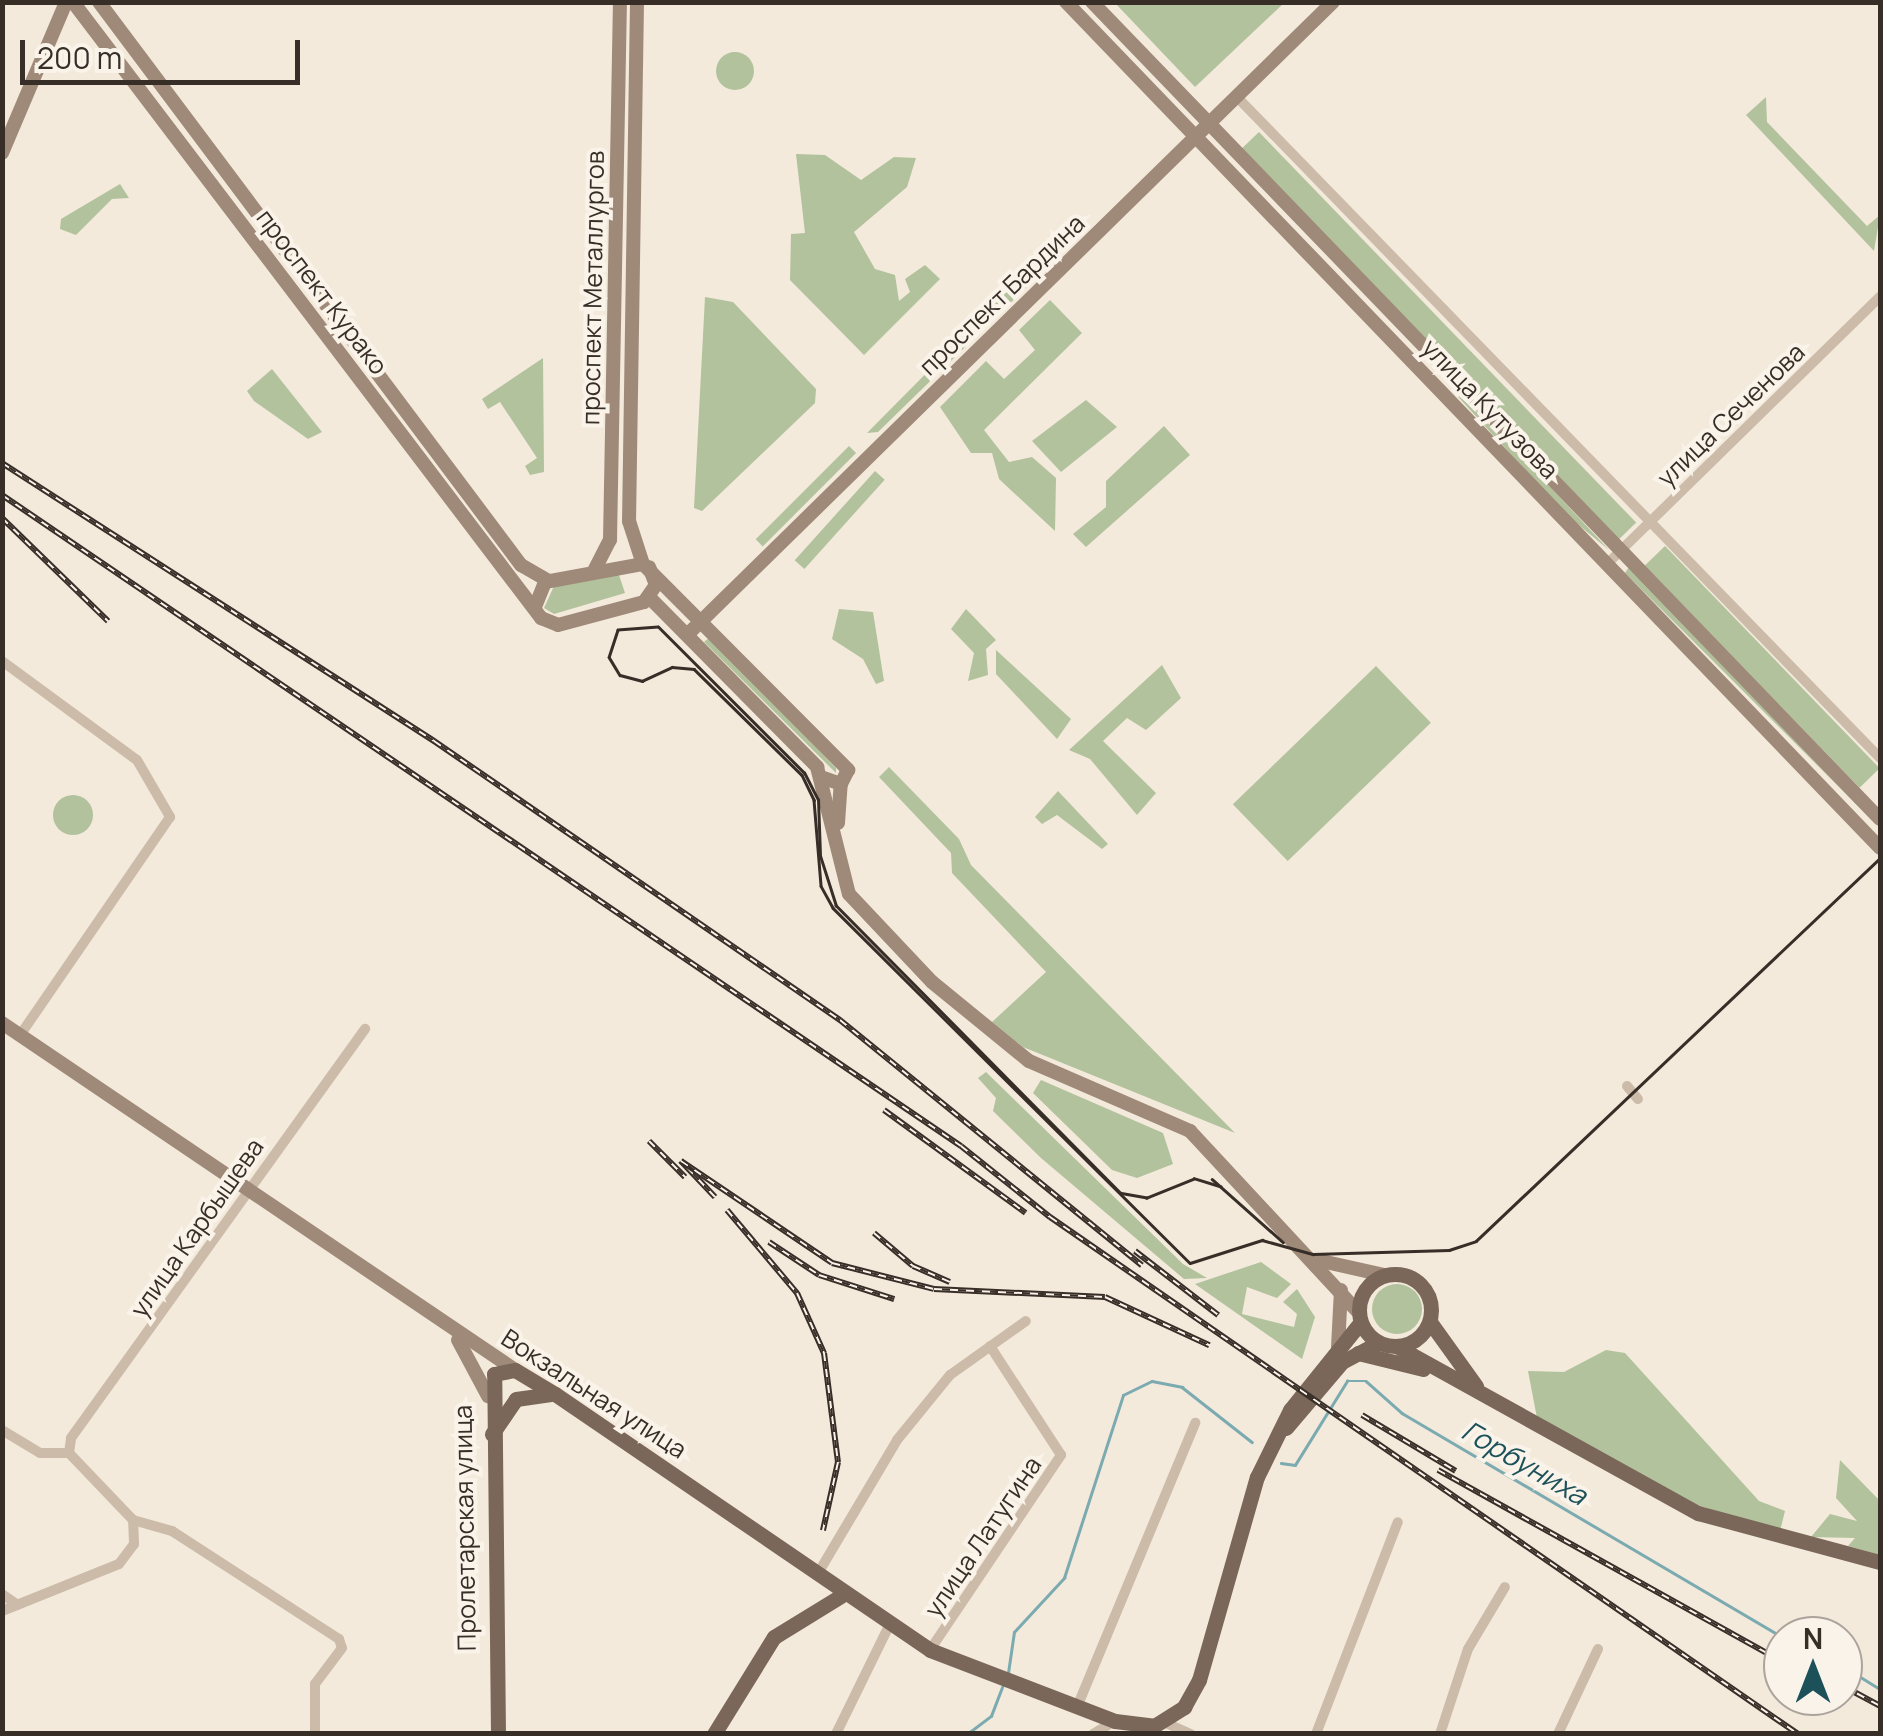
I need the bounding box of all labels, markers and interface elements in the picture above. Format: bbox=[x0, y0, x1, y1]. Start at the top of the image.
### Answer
scale bar bbox=[25, 20, 305, 82]
text: 200 m bbox=[37, 37, 122, 78]
street label: проспект Металлургов bbox=[576, 151, 610, 425]
street label: проспект Курако bbox=[250, 203, 394, 381]
street label: проспект Бардина bbox=[913, 208, 1091, 382]
street label: улица Кутузова bbox=[1416, 333, 1564, 485]
street label: улица Сеченова bbox=[1651, 337, 1811, 493]
street label: улица Карбышева bbox=[124, 1133, 270, 1323]
street label: Вокзальная улица bbox=[496, 1323, 692, 1465]
street label: Пролетарская улица bbox=[448, 1405, 482, 1651]
water label: Горбуниха bbox=[1457, 1413, 1593, 1511]
street label: улица Латугина bbox=[918, 1451, 1048, 1623]
north arrow bbox=[1763, 1616, 1863, 1716]
text: N bbox=[1803, 1619, 1823, 1657]

